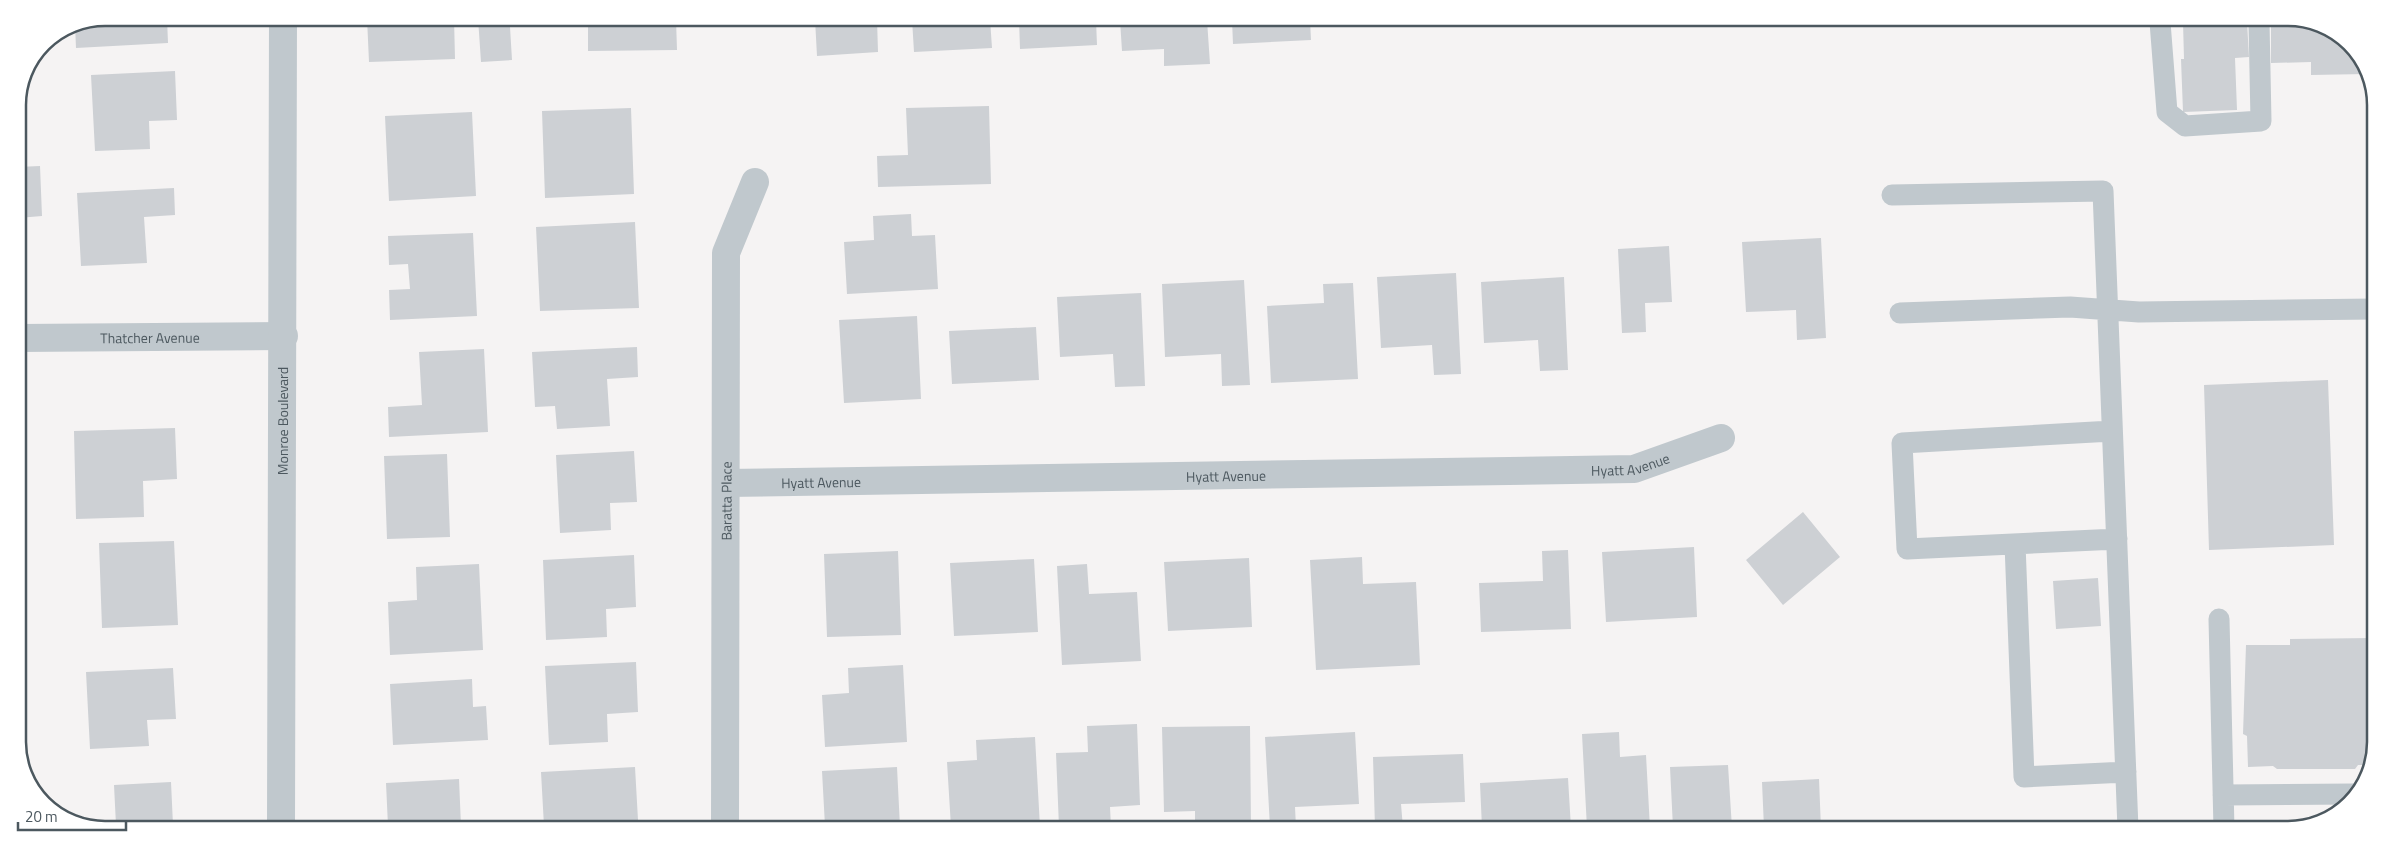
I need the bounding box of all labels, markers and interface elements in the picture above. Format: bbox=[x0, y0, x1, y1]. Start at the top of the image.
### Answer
street label: Thatcher Avenue bbox=[100, 326, 200, 348]
street label: Monroe Boulevard bbox=[271, 367, 293, 475]
street label: Hyatt Avenue bbox=[1591, 447, 1672, 480]
street label: Baratta Place bbox=[715, 461, 736, 541]
street label: Hyatt Avenue bbox=[1186, 464, 1266, 486]
street label: Hyatt Avenue bbox=[781, 470, 861, 493]
scale bar bbox=[18, 800, 125, 832]
text: 20 m bbox=[25, 805, 58, 828]

